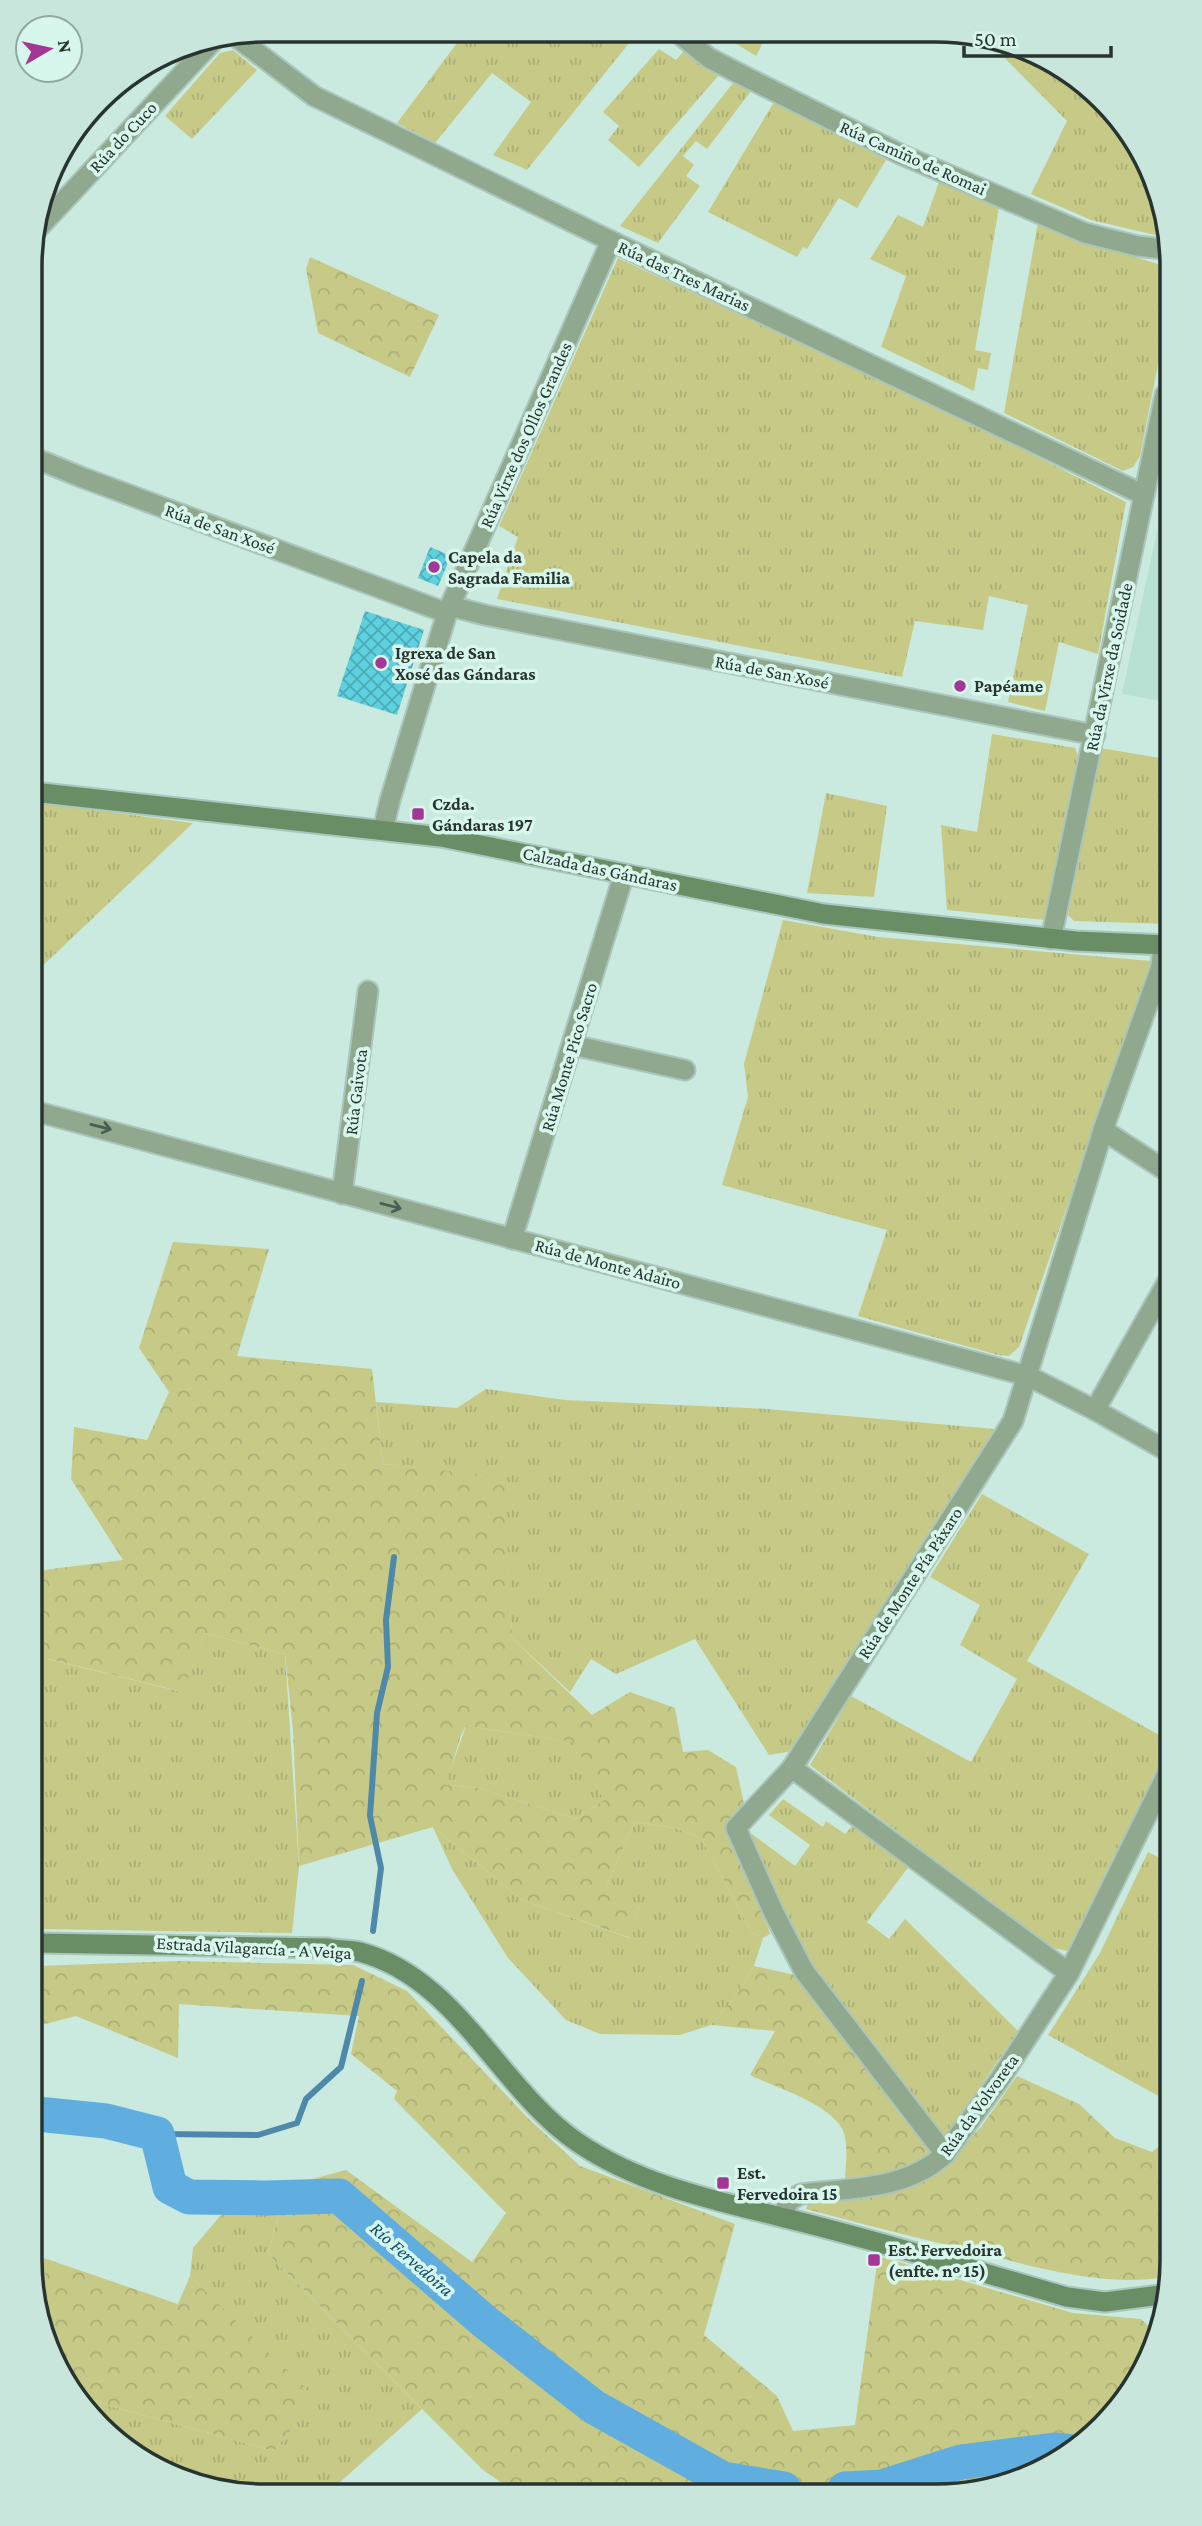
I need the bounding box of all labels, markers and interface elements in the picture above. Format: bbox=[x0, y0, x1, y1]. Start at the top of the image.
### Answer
north arrow bbox=[14, 14, 84, 84]
scale bar bbox=[964, 14, 1111, 58]
text: 50 m bbox=[974, 27, 1017, 51]
text: N bbox=[54, 38, 77, 55]
street label: Rúa do Cuco bbox=[85, 98, 161, 176]
street label: Rúa Camiño de Romai bbox=[837, 117, 989, 199]
street label: Rúa das Tres Marias bbox=[615, 237, 753, 315]
street label: Rúa Virxe dos Ollos Grandes bbox=[476, 339, 576, 531]
street label: Rúa de San Xosé bbox=[162, 500, 278, 558]
place label: Capela da Sagrada Familia bbox=[448, 547, 570, 588]
marker: Capela da Sagrada Familia bbox=[426, 559, 442, 575]
street label: Rúa da Virxe da Soidade bbox=[1081, 581, 1137, 753]
place label: Igrexa de San Xosé das Gándaras bbox=[395, 643, 536, 684]
street label: Rúa de San Xosé bbox=[713, 651, 831, 693]
marker: Igrexa de San Xosé das Gándaras bbox=[373, 655, 389, 671]
place label: Papéame bbox=[974, 676, 1043, 696]
marker: Papéame bbox=[952, 678, 968, 694]
place label: Czda. Gándaras 197 bbox=[432, 794, 533, 835]
marker: Czda. Gándaras 197 bbox=[410, 806, 426, 822]
street label: Calzada das Gándaras bbox=[521, 843, 679, 895]
street label: Rúa Monte Pico Sacro bbox=[537, 980, 601, 1134]
street label: Rúa Gaivota bbox=[341, 1048, 371, 1136]
one-way arrow bbox=[89, 1121, 111, 1134]
one-way arrow bbox=[379, 1200, 402, 1213]
street label: Rúa de Monte Adairo bbox=[533, 1235, 683, 1293]
street label: Rúa de Monte Pía Páxaro bbox=[854, 1503, 967, 1662]
street label: Estrada Vilagarcía - A Veiga bbox=[156, 1933, 352, 1963]
street label: Rúa da Volvoreta bbox=[935, 2050, 1023, 2160]
place label: Est. Fervedoira 15 bbox=[737, 2163, 837, 2204]
marker: Est. Fervedoira 15 bbox=[715, 2175, 731, 2191]
water label: Río Fervedoira bbox=[366, 2217, 458, 2301]
place label: Est. Fervedoira (enfte. nº 15) bbox=[888, 2240, 1002, 2282]
marker: Est. Fervedoira (enfte. nº 15) bbox=[866, 2252, 882, 2268]

